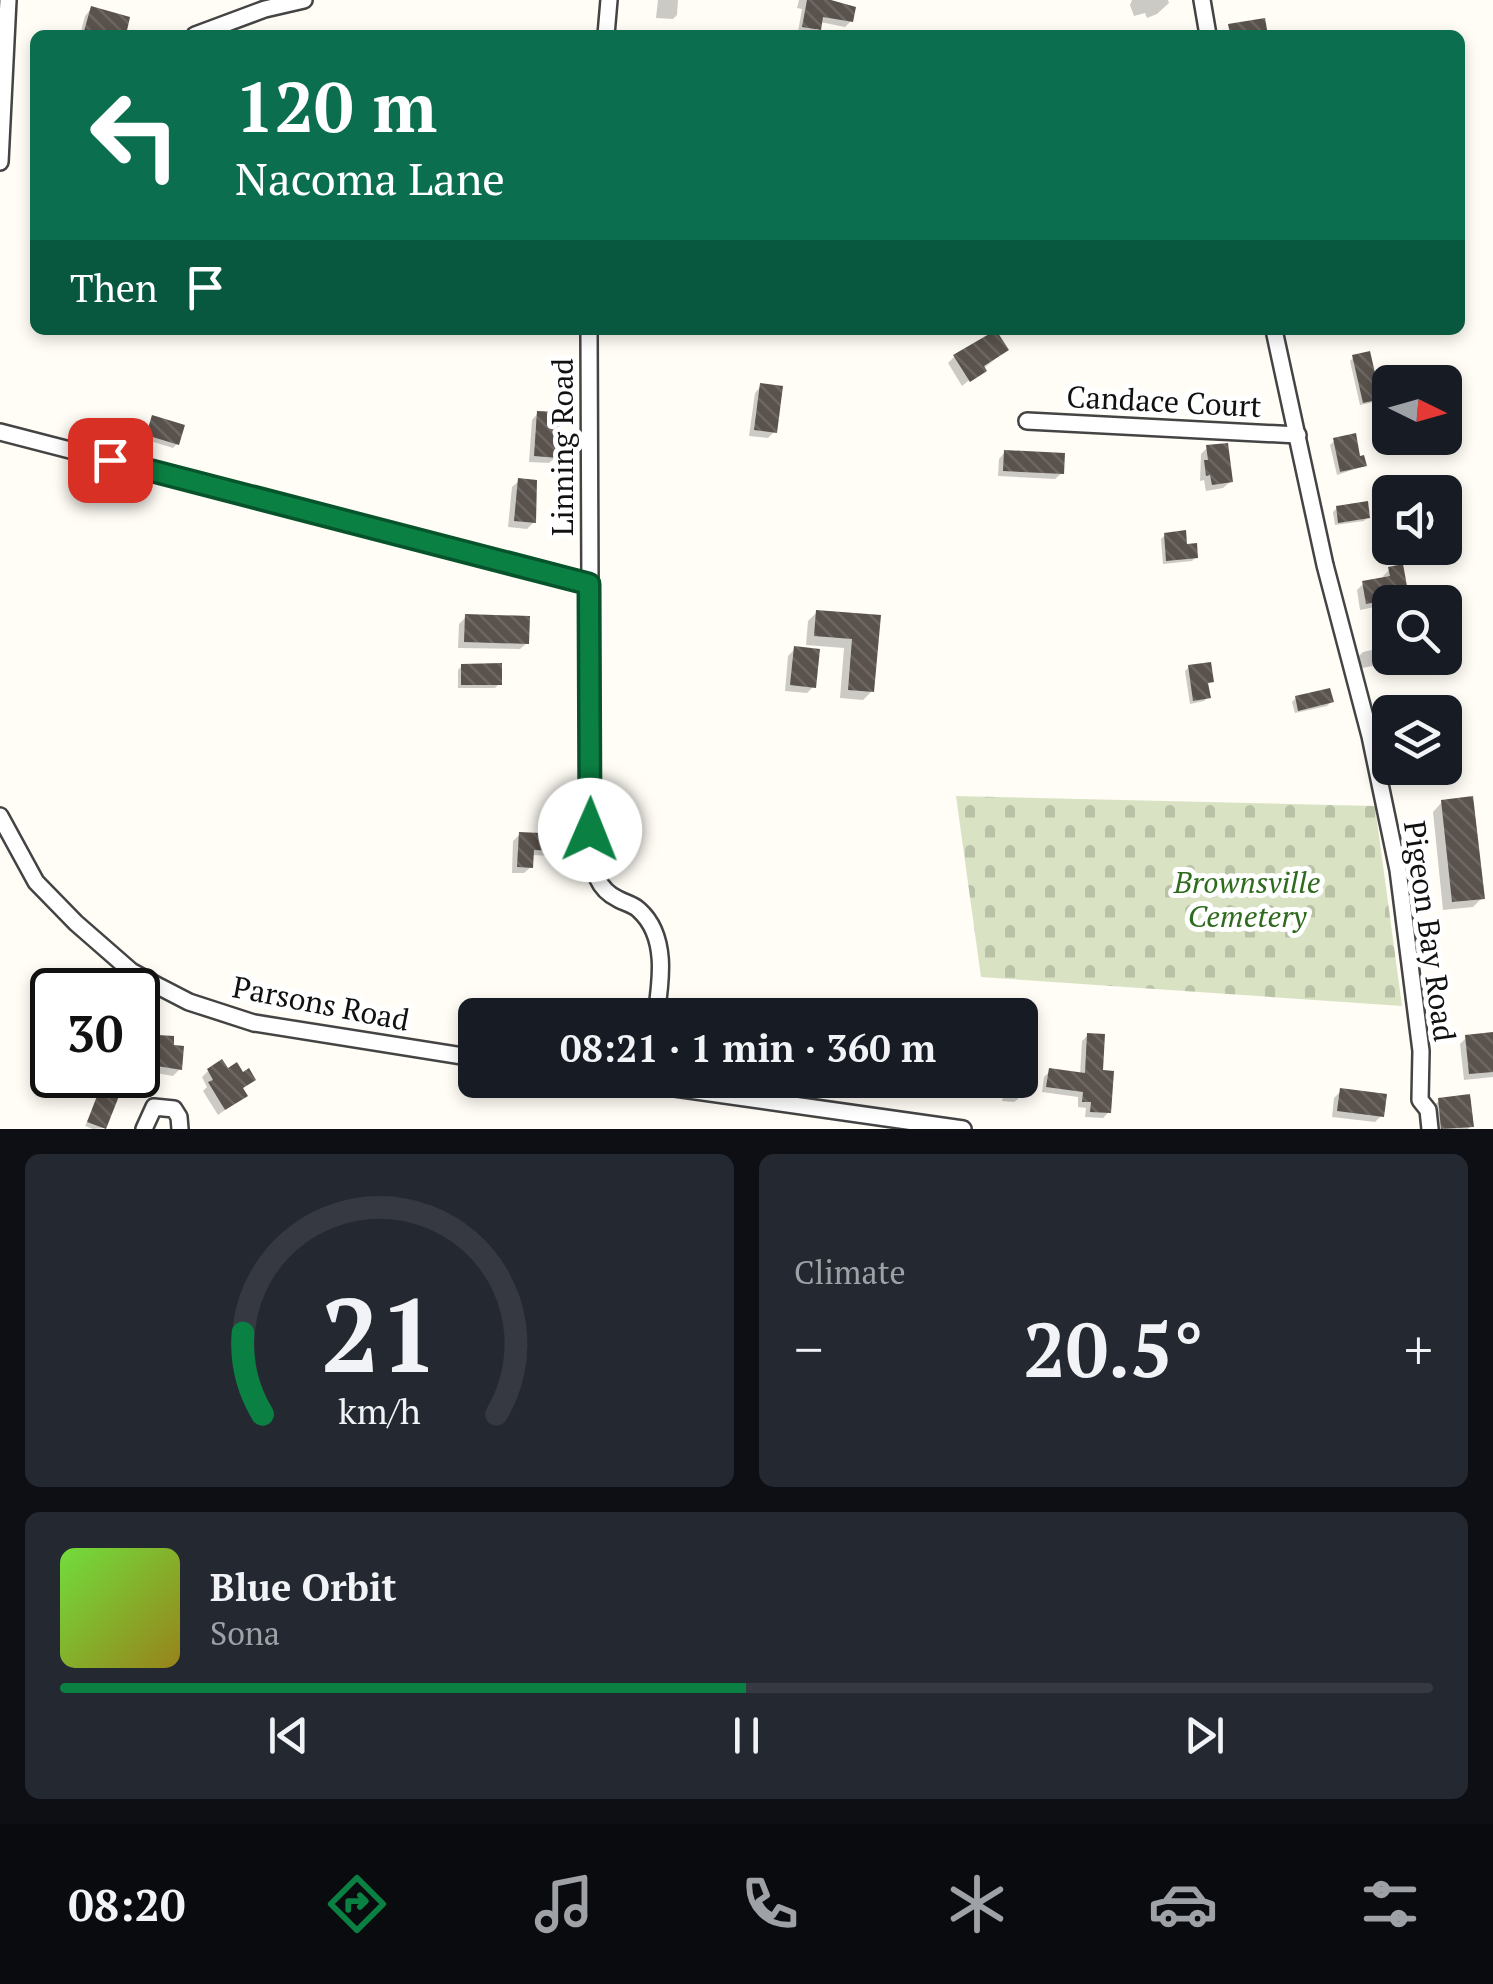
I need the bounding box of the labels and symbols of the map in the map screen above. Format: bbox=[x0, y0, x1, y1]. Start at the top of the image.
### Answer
street label: Linning Road bbox=[542, 358, 582, 536]
north arrow bbox=[1372, 365, 1462, 455]
street label: Candace Court bbox=[1066, 376, 1262, 426]
pin bbox=[68, 418, 153, 503]
position arrow bbox=[538, 778, 642, 882]
street label: Pigeon Bay Road bbox=[1395, 818, 1465, 1044]
park label: Brownsville Cemetery bbox=[1173, 862, 1321, 936]
street label: Parsons Road bbox=[229, 966, 413, 1040]
speed limit sign: 30 bbox=[30, 968, 160, 1098]

